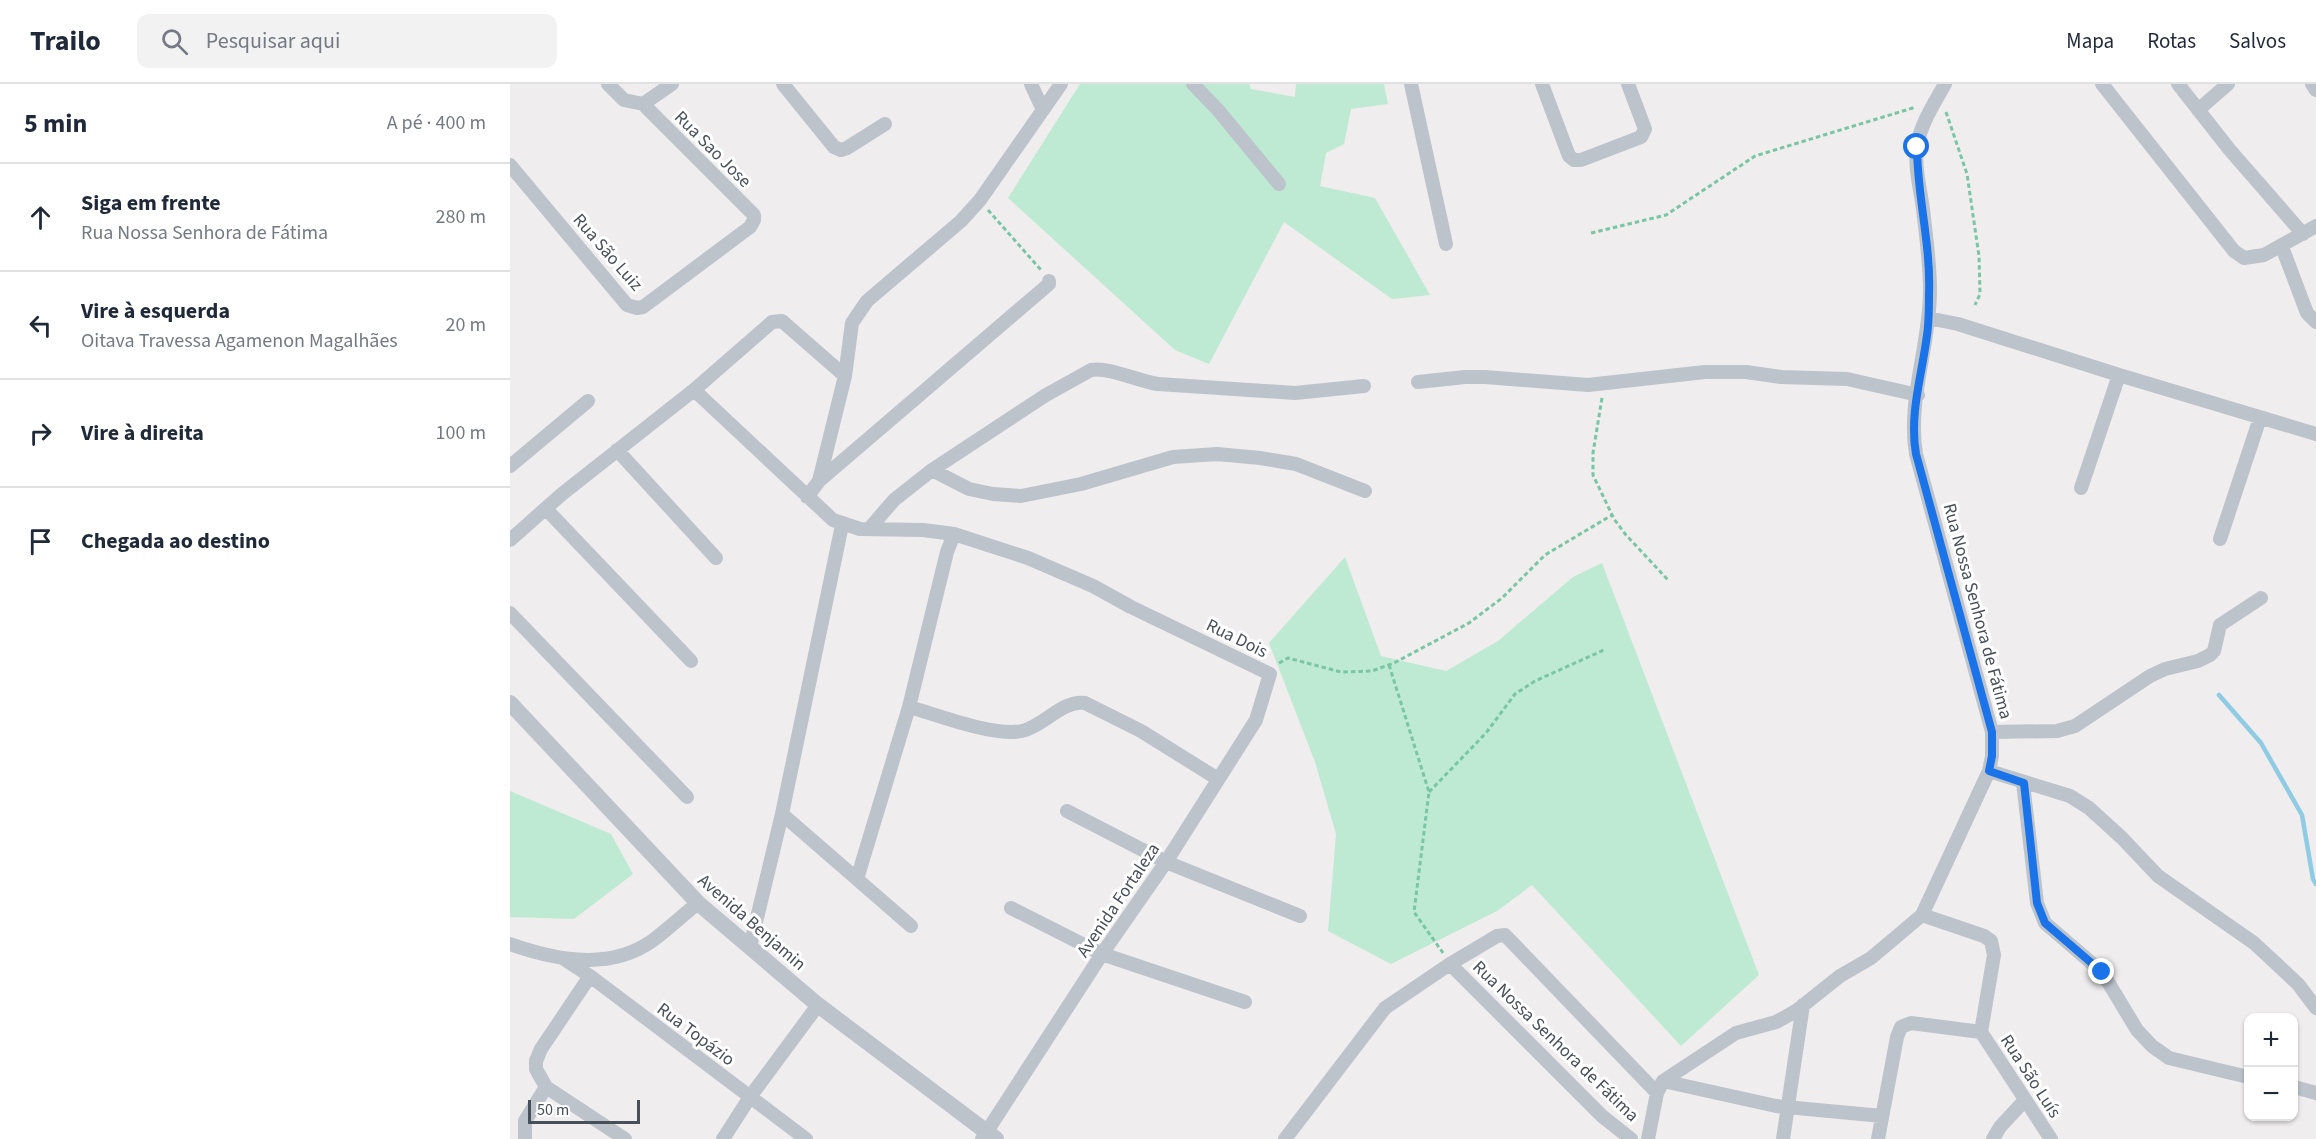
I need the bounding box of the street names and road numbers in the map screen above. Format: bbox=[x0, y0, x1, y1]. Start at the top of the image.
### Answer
street label: Rua Sao Jose bbox=[669, 105, 757, 193]
street label: Rua São Luiz bbox=[567, 208, 649, 297]
street label: Rua Nossa Senhora de Fátima bbox=[1937, 500, 2018, 722]
street label: Rua Dois bbox=[1202, 613, 1272, 664]
street label: Avenida Fortaleza bbox=[1071, 838, 1166, 962]
street label: Avenida Benjamin bbox=[692, 868, 811, 976]
street label: Rua Nossa Senhora de Fátima bbox=[1467, 955, 1644, 1128]
street label: Rua Topázio bbox=[652, 997, 740, 1072]
street label: Rua São Luís bbox=[1994, 1030, 2067, 1123]

